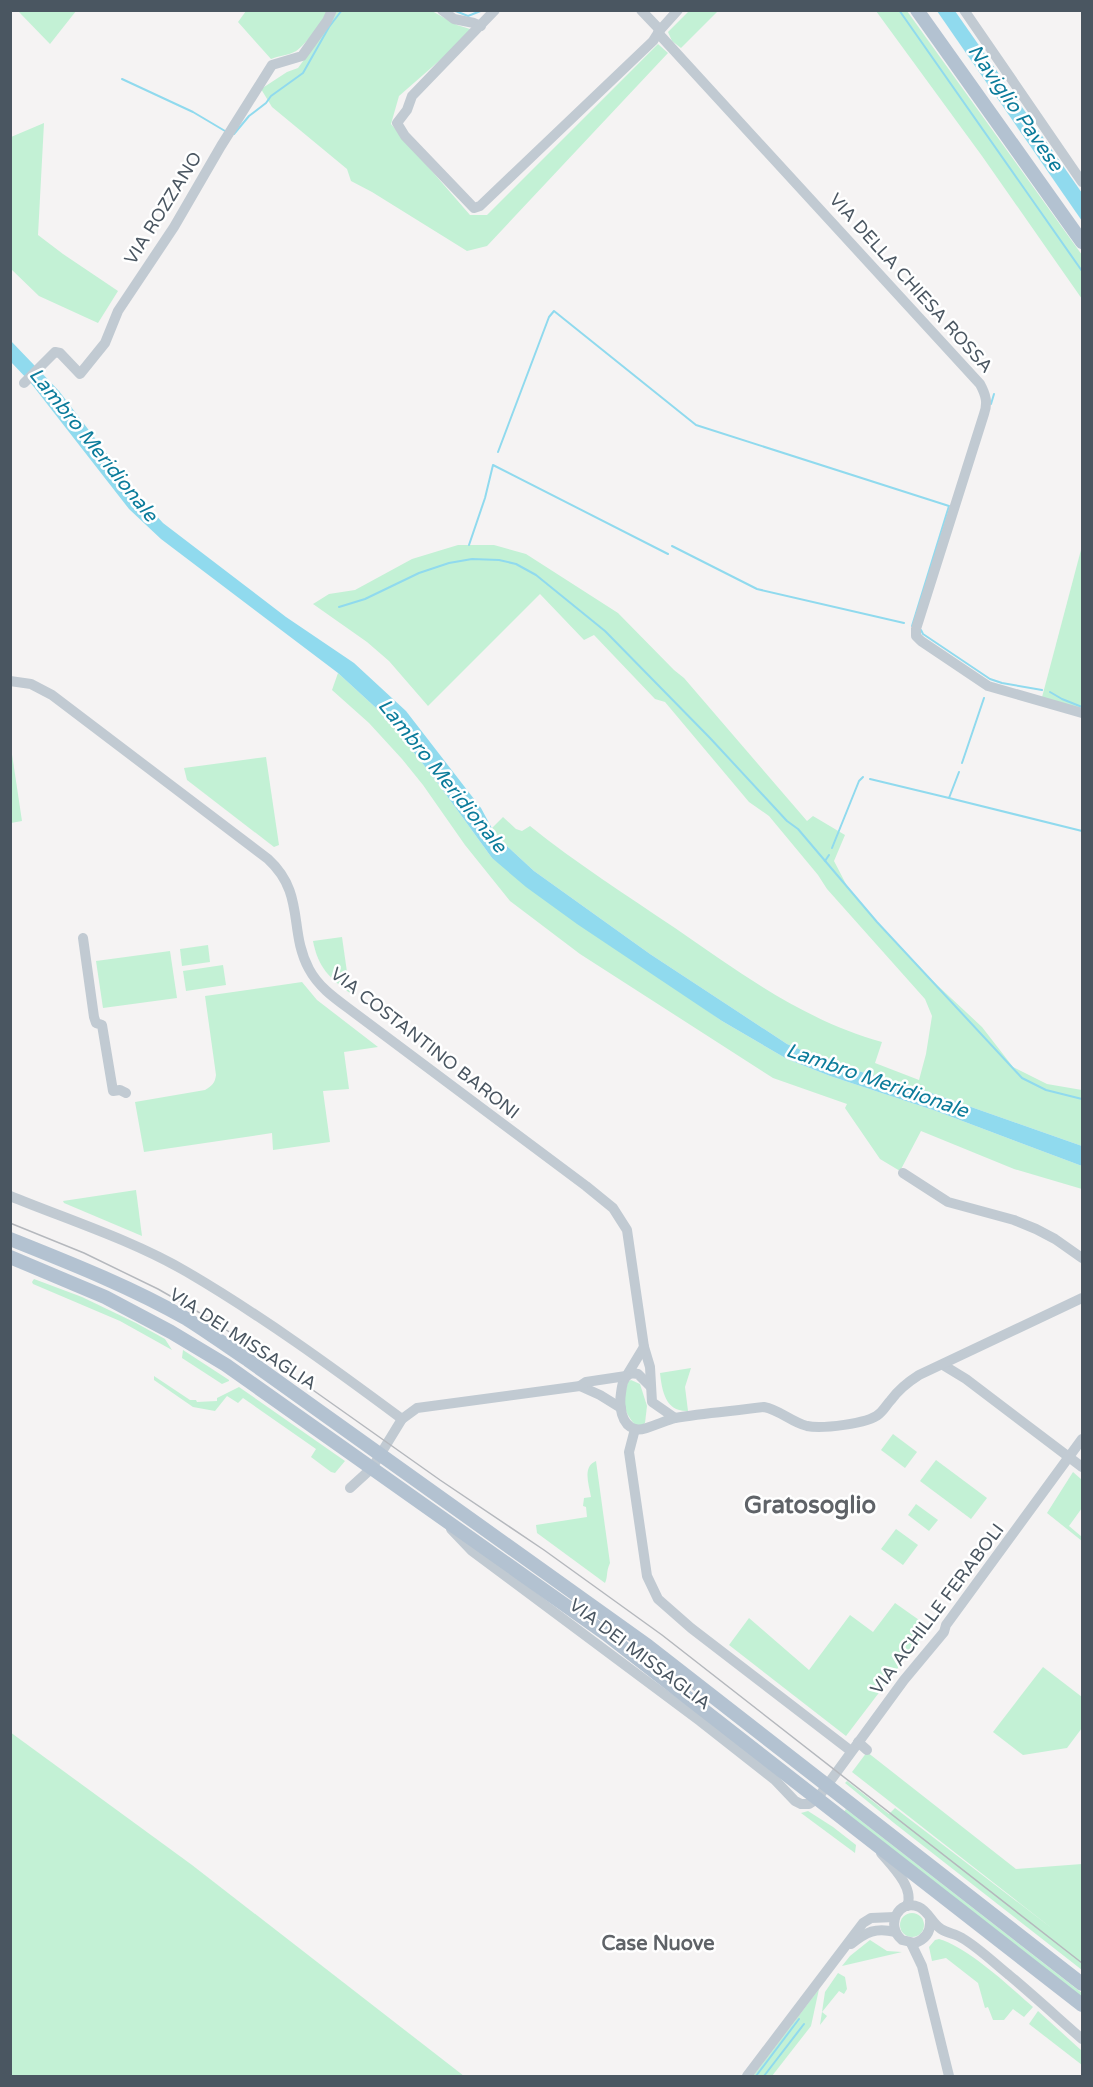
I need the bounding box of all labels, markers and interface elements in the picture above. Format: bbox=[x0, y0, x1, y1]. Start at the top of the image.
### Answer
water label: Naviglio Pavese bbox=[962, 40, 1069, 177]
street label: VIA ROZZANO bbox=[120, 148, 206, 268]
street label: VIA DELLA CHIESA ROSSA bbox=[824, 189, 998, 377]
water label: Lambro Meridionale bbox=[24, 363, 163, 528]
water label: Lambro Meridionale bbox=[373, 694, 512, 859]
street label: VIA COSTANTINO BARONI bbox=[326, 962, 524, 1124]
water label: Lambro Meridionale bbox=[783, 1039, 973, 1124]
street label: VIA DEI MISSAGLIA bbox=[165, 1283, 321, 1395]
district label: Gratosoglio bbox=[744, 1491, 876, 1520]
street label: VIA ACHILLE FERABOLI bbox=[866, 1519, 1008, 1699]
street label: VIA DEI MISSAGLIA bbox=[565, 1594, 715, 1714]
district label: Case Nuove bbox=[601, 1932, 715, 1956]

